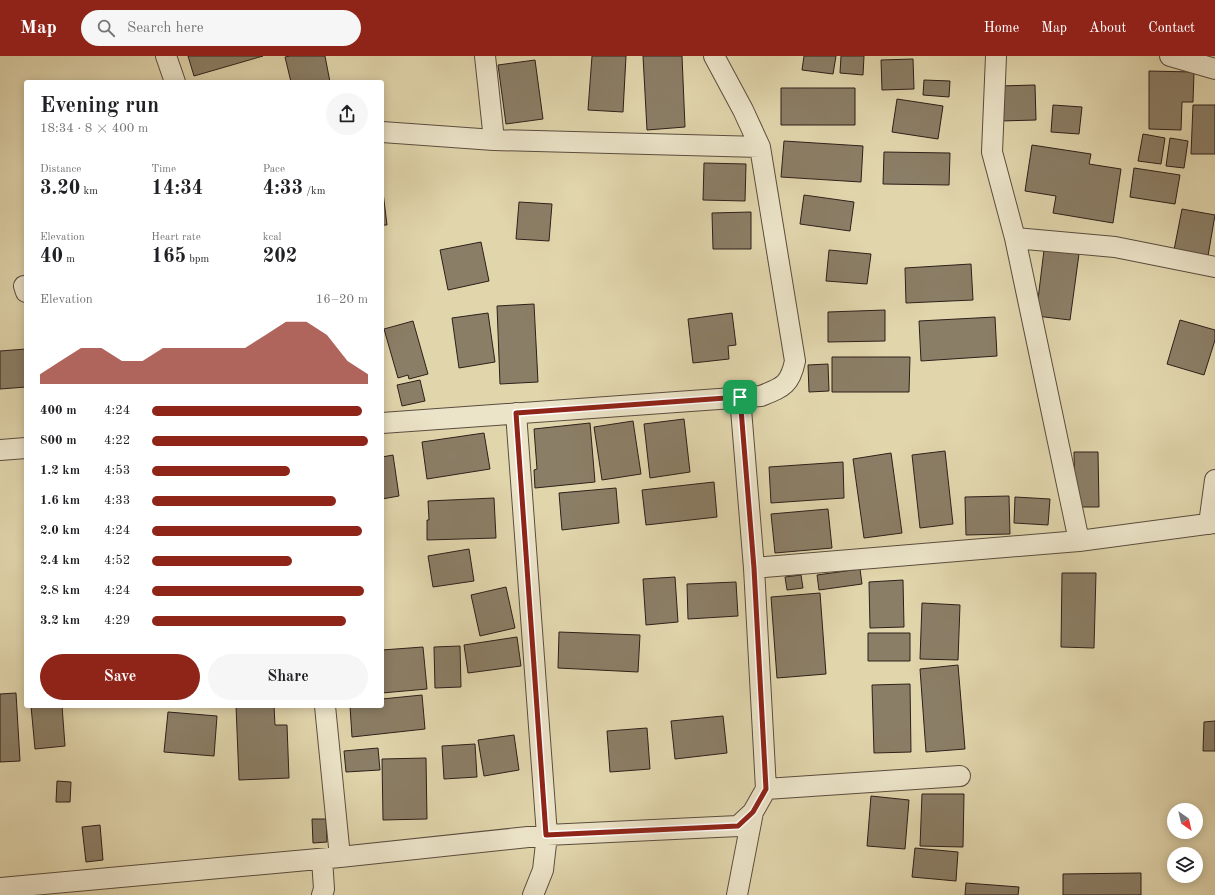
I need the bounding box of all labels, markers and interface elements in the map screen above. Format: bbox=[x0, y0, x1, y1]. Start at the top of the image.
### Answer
search box bbox=[81, 10, 361, 46]
icon: search bbox=[95, 17, 117, 39]
text: Map bbox=[20, 19, 57, 38]
text: Search here bbox=[127, 21, 204, 36]
text: Home bbox=[984, 21, 1019, 35]
text: Map bbox=[1041, 21, 1067, 35]
text: About bbox=[1089, 21, 1126, 35]
text: Contact bbox=[1148, 21, 1195, 35]
button: share bbox=[326, 93, 368, 135]
text: Evening run bbox=[40, 95, 159, 117]
text: 18:34 · 8 × 400 m bbox=[40, 122, 148, 135]
text: Distance bbox=[40, 164, 81, 175]
text: Time bbox=[151, 164, 176, 175]
text: Pace bbox=[263, 164, 285, 175]
text: 3.20 bbox=[40, 179, 80, 199]
text: 14:34 bbox=[151, 179, 203, 199]
text: 4:33 bbox=[263, 179, 303, 199]
text: km bbox=[80, 186, 98, 197]
text: /km bbox=[303, 186, 326, 197]
text: Elevation bbox=[40, 232, 85, 243]
text: Heart rate bbox=[151, 232, 201, 243]
text: kcal bbox=[263, 232, 282, 243]
text: 40 bbox=[40, 247, 63, 267]
text: 165 bbox=[151, 247, 186, 267]
text: 202 bbox=[263, 247, 297, 267]
text: m bbox=[63, 254, 75, 265]
text: bpm bbox=[186, 254, 209, 265]
text: Elevation bbox=[40, 293, 93, 306]
text: 16–20 m bbox=[316, 293, 368, 306]
pin bbox=[723, 380, 757, 414]
icon: arrive bbox=[729, 386, 751, 408]
text: 400 m bbox=[40, 404, 77, 417]
text: 4:24 bbox=[104, 404, 130, 417]
text: 800 m bbox=[40, 434, 77, 447]
text: 4:22 bbox=[104, 434, 130, 447]
text: 1.2 km bbox=[40, 464, 80, 477]
text: 4:53 bbox=[104, 464, 130, 477]
text: 1.6 km bbox=[40, 494, 80, 507]
text: 4:33 bbox=[104, 494, 130, 507]
text: 2.0 km bbox=[40, 524, 80, 537]
text: 4:24 bbox=[104, 524, 130, 537]
text: 2.4 km bbox=[40, 554, 80, 567]
text: 4:52 bbox=[104, 554, 130, 567]
text: 2.8 km bbox=[40, 584, 80, 597]
text: 4:24 bbox=[104, 584, 130, 597]
text: 3.2 km bbox=[40, 614, 80, 627]
text: 4:29 bbox=[104, 614, 130, 627]
button: Save bbox=[40, 654, 200, 700]
button: Share bbox=[208, 654, 368, 700]
north arrow bbox=[1167, 803, 1203, 839]
map controls bbox=[1167, 803, 1203, 883]
button: layers bbox=[1167, 847, 1203, 883]

